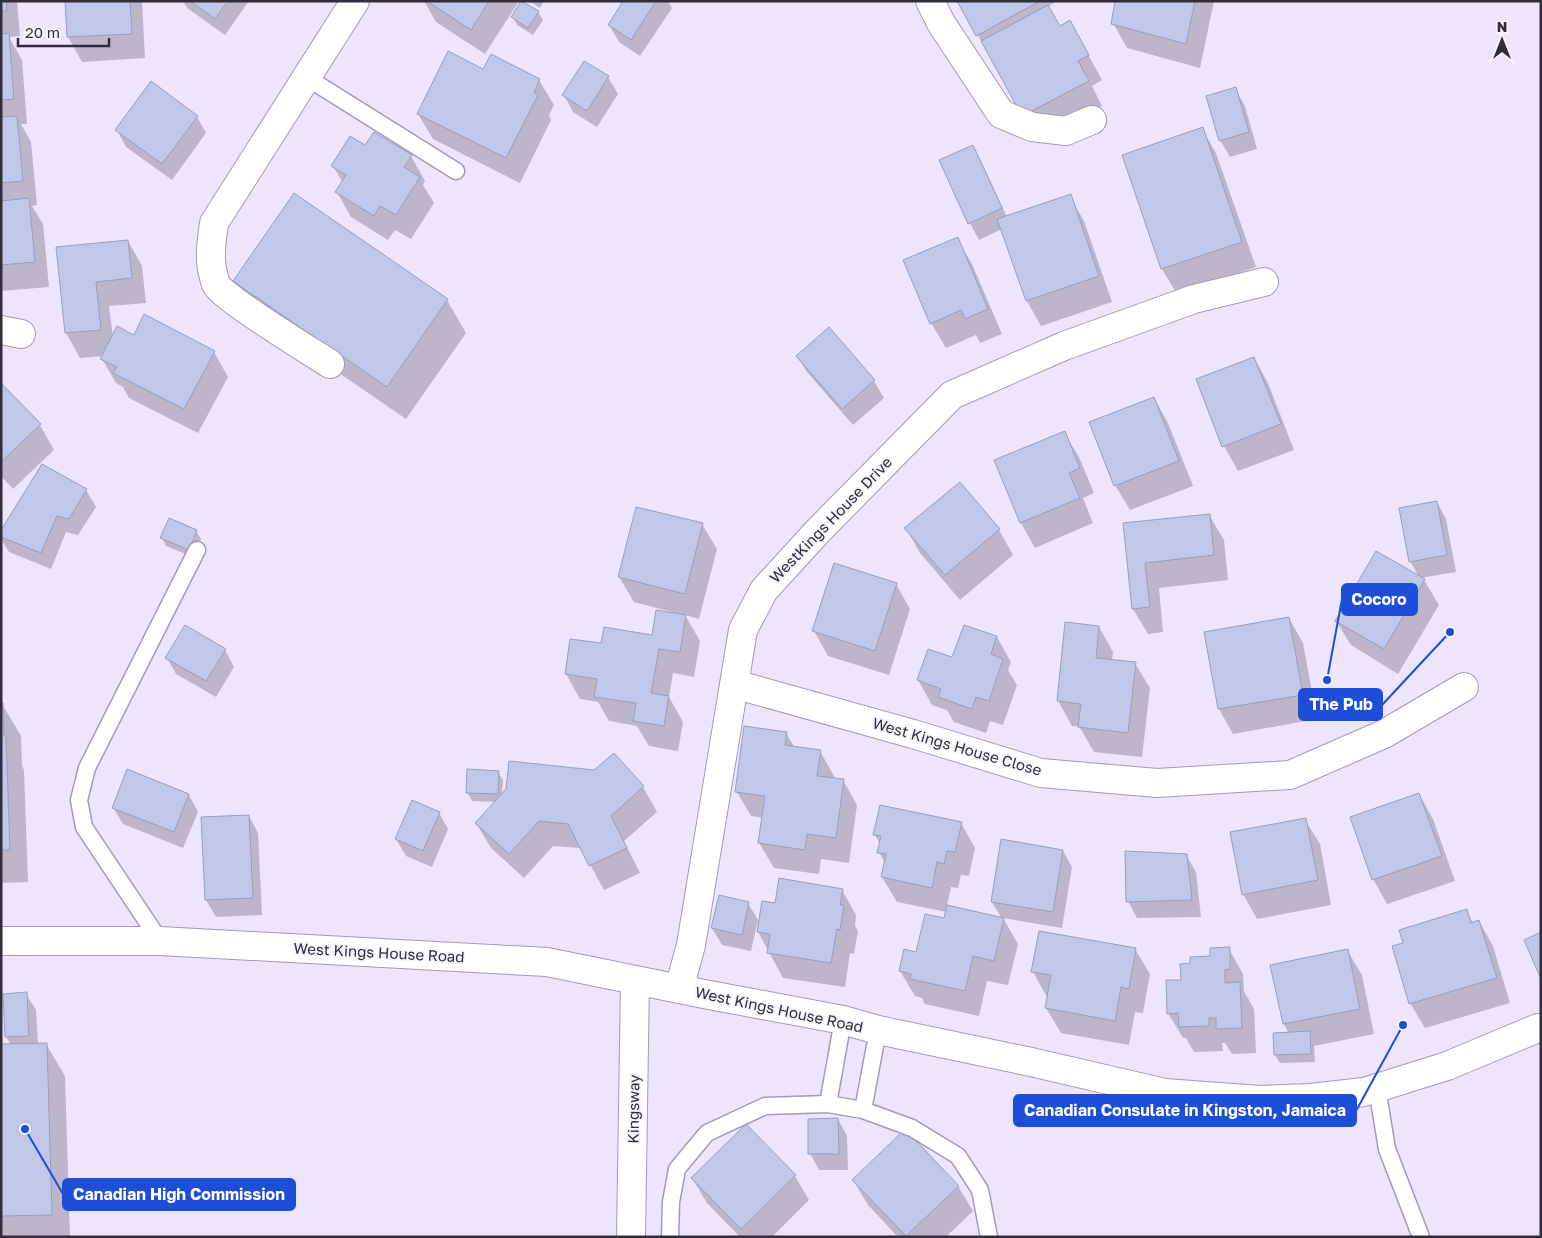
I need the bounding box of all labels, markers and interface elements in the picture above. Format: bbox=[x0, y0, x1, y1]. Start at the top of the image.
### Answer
scale bar bbox=[18, 15, 109, 47]
north arrow bbox=[1477, 15, 1527, 65]
text: N bbox=[1497, 18, 1507, 35]
text: 20 m bbox=[25, 23, 60, 41]
street label: WestKings House Drive bbox=[765, 452, 895, 586]
callout: Cocoro bbox=[1342, 584, 1417, 615]
text: Cocoro bbox=[1351, 589, 1407, 609]
callout: The Pub bbox=[1299, 689, 1382, 720]
text: The Pub bbox=[1309, 694, 1373, 714]
street label: West Kings House Close bbox=[871, 713, 1044, 779]
street label: West Kings House Road bbox=[293, 939, 465, 965]
street label: West Kings House Road bbox=[694, 982, 865, 1036]
street label: Kingsway bbox=[623, 1074, 643, 1144]
callout: Canadian Consulate in Kingston, Jamaica bbox=[1014, 1095, 1356, 1126]
text: Canadian Consulate in Kingston, Jamaica bbox=[1024, 1100, 1346, 1120]
callout: Canadian High Commission bbox=[63, 1179, 295, 1210]
text: Canadian High Commission bbox=[73, 1184, 285, 1204]

